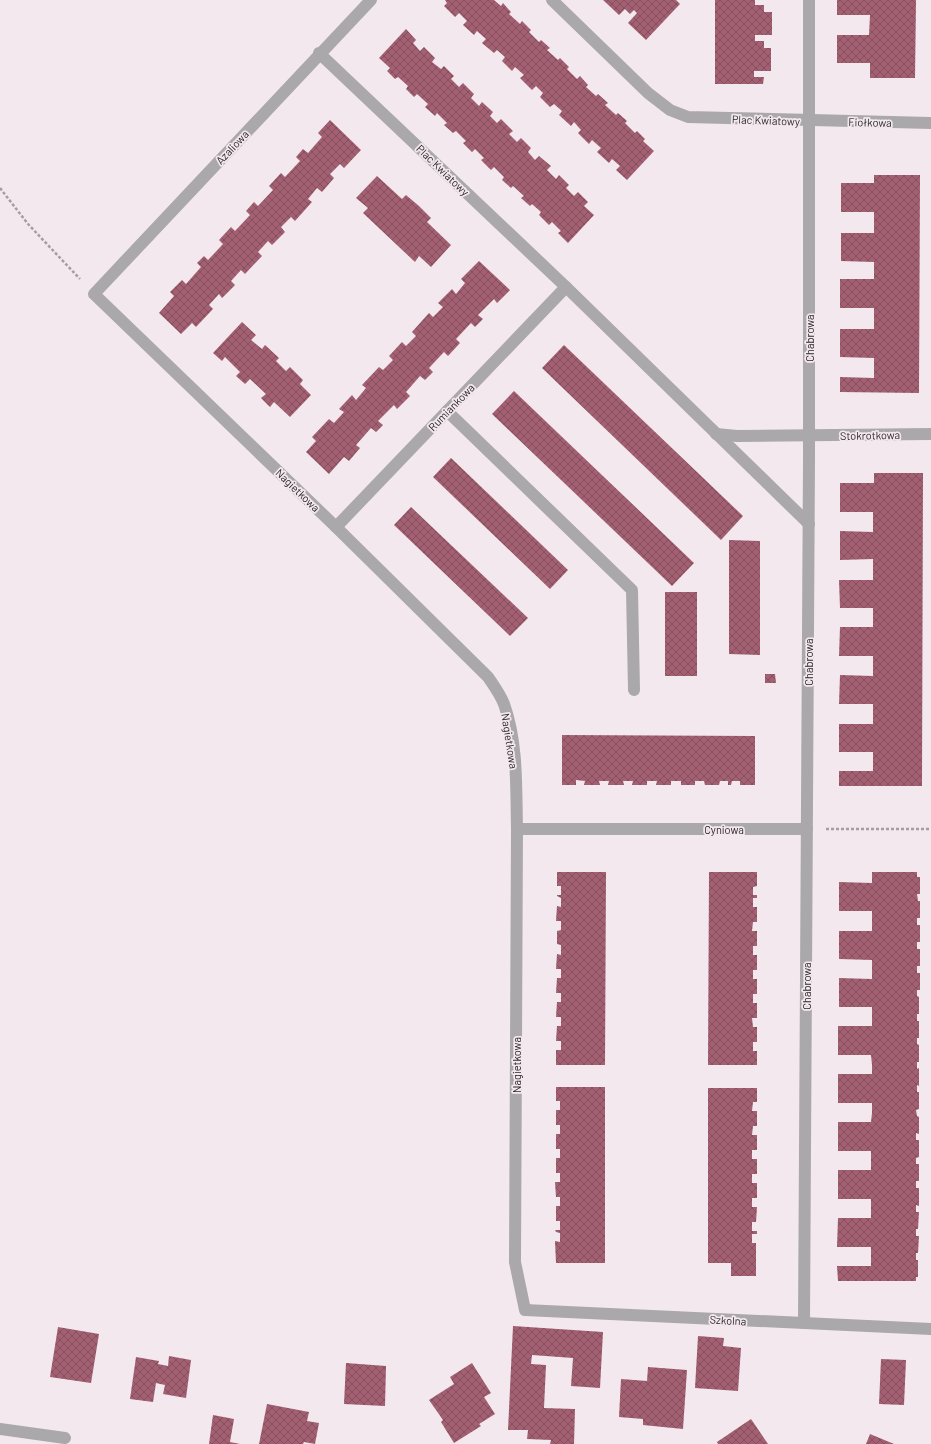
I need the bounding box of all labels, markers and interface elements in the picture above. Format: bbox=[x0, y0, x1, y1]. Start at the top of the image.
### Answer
street label: Plac Kwiatowy bbox=[732, 112, 800, 128]
street label: Fiołkowa bbox=[848, 115, 892, 129]
street label: Azaliowa bbox=[213, 127, 251, 167]
street label: Plac Kwiatowy bbox=[414, 142, 472, 198]
street label: Chabrowa bbox=[803, 314, 816, 362]
street label: Rumiankowa bbox=[425, 381, 477, 433]
street label: Stokrotkowa bbox=[840, 428, 900, 442]
street label: Nagietkowa bbox=[273, 466, 323, 514]
street label: Chabrowa bbox=[802, 638, 815, 686]
street label: Nagietkowa bbox=[499, 712, 521, 770]
street label: Cyniowa bbox=[704, 823, 744, 836]
street label: Chabrowa bbox=[800, 962, 813, 1010]
street label: Nagietkowa bbox=[510, 1037, 523, 1093]
street label: Szkolna bbox=[709, 1313, 747, 1327]

